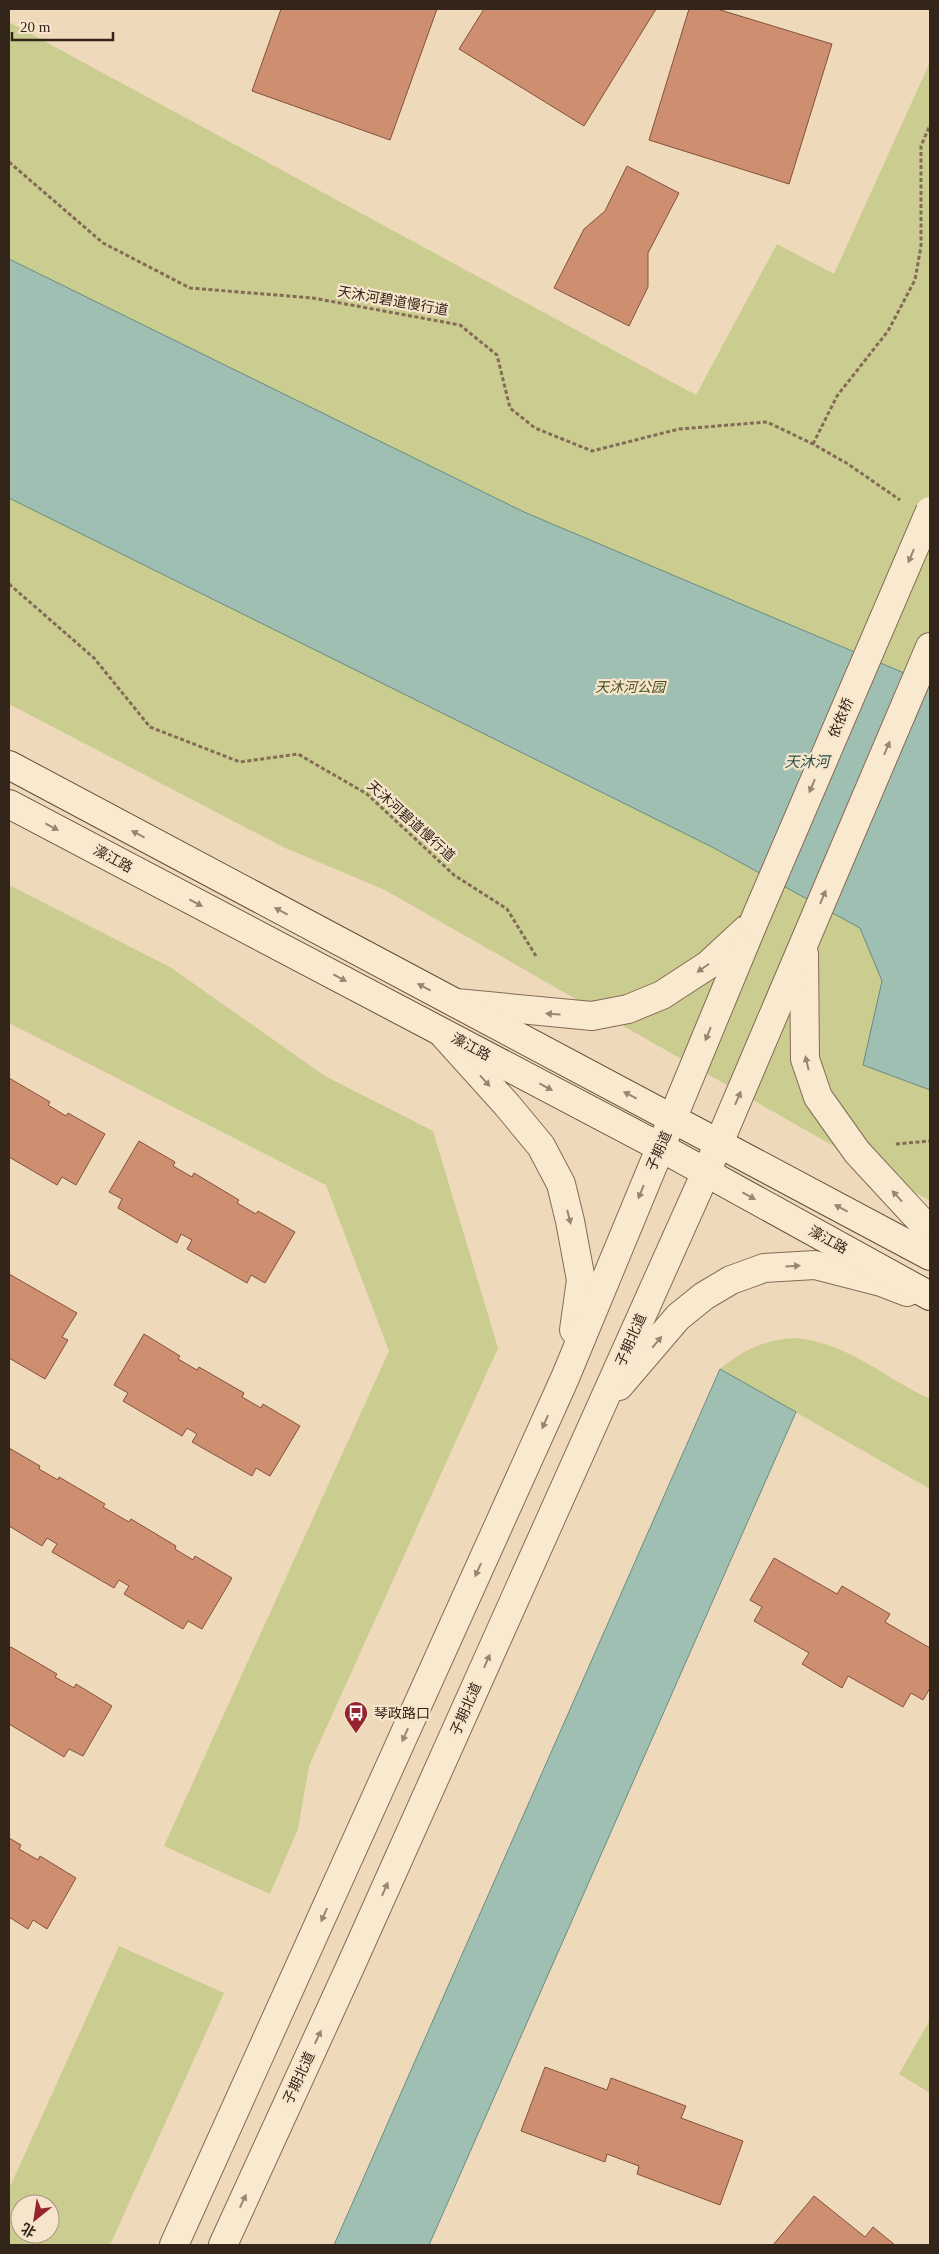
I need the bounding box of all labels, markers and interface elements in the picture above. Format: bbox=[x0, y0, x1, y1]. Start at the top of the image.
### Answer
scale bar bbox=[12, 10, 114, 42]
text: 20 m bbox=[20, 19, 51, 35]
street label: 天沐河碧道慢行道 bbox=[337, 284, 449, 318]
one-way arrow bbox=[907, 549, 915, 564]
park label: 天沐河公园 bbox=[595, 680, 667, 695]
street label: 依依桥 bbox=[826, 696, 856, 740]
one-way arrow bbox=[883, 740, 891, 755]
water label: 天沐河 bbox=[784, 754, 832, 770]
street label: 天沐河碧道慢行道 bbox=[364, 778, 458, 864]
one-way arrow bbox=[808, 779, 816, 793]
one-way arrow bbox=[45, 823, 59, 831]
one-way arrow bbox=[130, 830, 145, 838]
street label: 濠江路 bbox=[91, 842, 136, 875]
one-way arrow bbox=[819, 889, 827, 904]
one-way arrow bbox=[189, 899, 203, 907]
one-way arrow bbox=[274, 907, 288, 915]
one-way arrow bbox=[696, 963, 710, 973]
one-way arrow bbox=[332, 974, 347, 982]
one-way arrow bbox=[417, 983, 431, 991]
one-way arrow bbox=[544, 1009, 560, 1017]
one-way arrow bbox=[703, 1027, 711, 1041]
street label: 濠江路 bbox=[449, 1030, 494, 1063]
one-way arrow bbox=[803, 1055, 811, 1070]
one-way arrow bbox=[479, 1074, 491, 1086]
one-way arrow bbox=[539, 1083, 553, 1091]
one-way arrow bbox=[734, 1090, 742, 1105]
one-way arrow bbox=[623, 1091, 637, 1099]
street label: 子期道 bbox=[644, 1129, 674, 1173]
one-way arrow bbox=[637, 1185, 645, 1200]
one-way arrow bbox=[891, 1190, 903, 1202]
one-way arrow bbox=[741, 1192, 756, 1200]
one-way arrow bbox=[834, 1204, 848, 1212]
one-way arrow bbox=[565, 1209, 573, 1224]
street label: 濠江路 bbox=[806, 1222, 850, 1257]
one-way arrow bbox=[786, 1262, 802, 1270]
street label: 子期北道 bbox=[612, 1311, 649, 1369]
one-way arrow bbox=[651, 1336, 662, 1349]
one-way arrow bbox=[540, 1415, 548, 1429]
one-way arrow bbox=[474, 1563, 482, 1577]
one-way arrow bbox=[484, 1654, 492, 1668]
street label: 子期北道 bbox=[447, 1680, 484, 1738]
bus stop icon: 琴政路口 bbox=[343, 1700, 369, 1734]
place label: 琴政路口 bbox=[374, 1706, 430, 1721]
one-way arrow bbox=[400, 1728, 408, 1742]
one-way arrow bbox=[382, 1882, 390, 1896]
one-way arrow bbox=[319, 1908, 327, 1922]
one-way arrow bbox=[314, 2030, 322, 2044]
street label: 子期北道 bbox=[279, 2049, 318, 2107]
north arrow bbox=[10, 2194, 60, 2244]
one-way arrow bbox=[240, 2194, 248, 2208]
text: 北 bbox=[19, 2220, 39, 2240]

